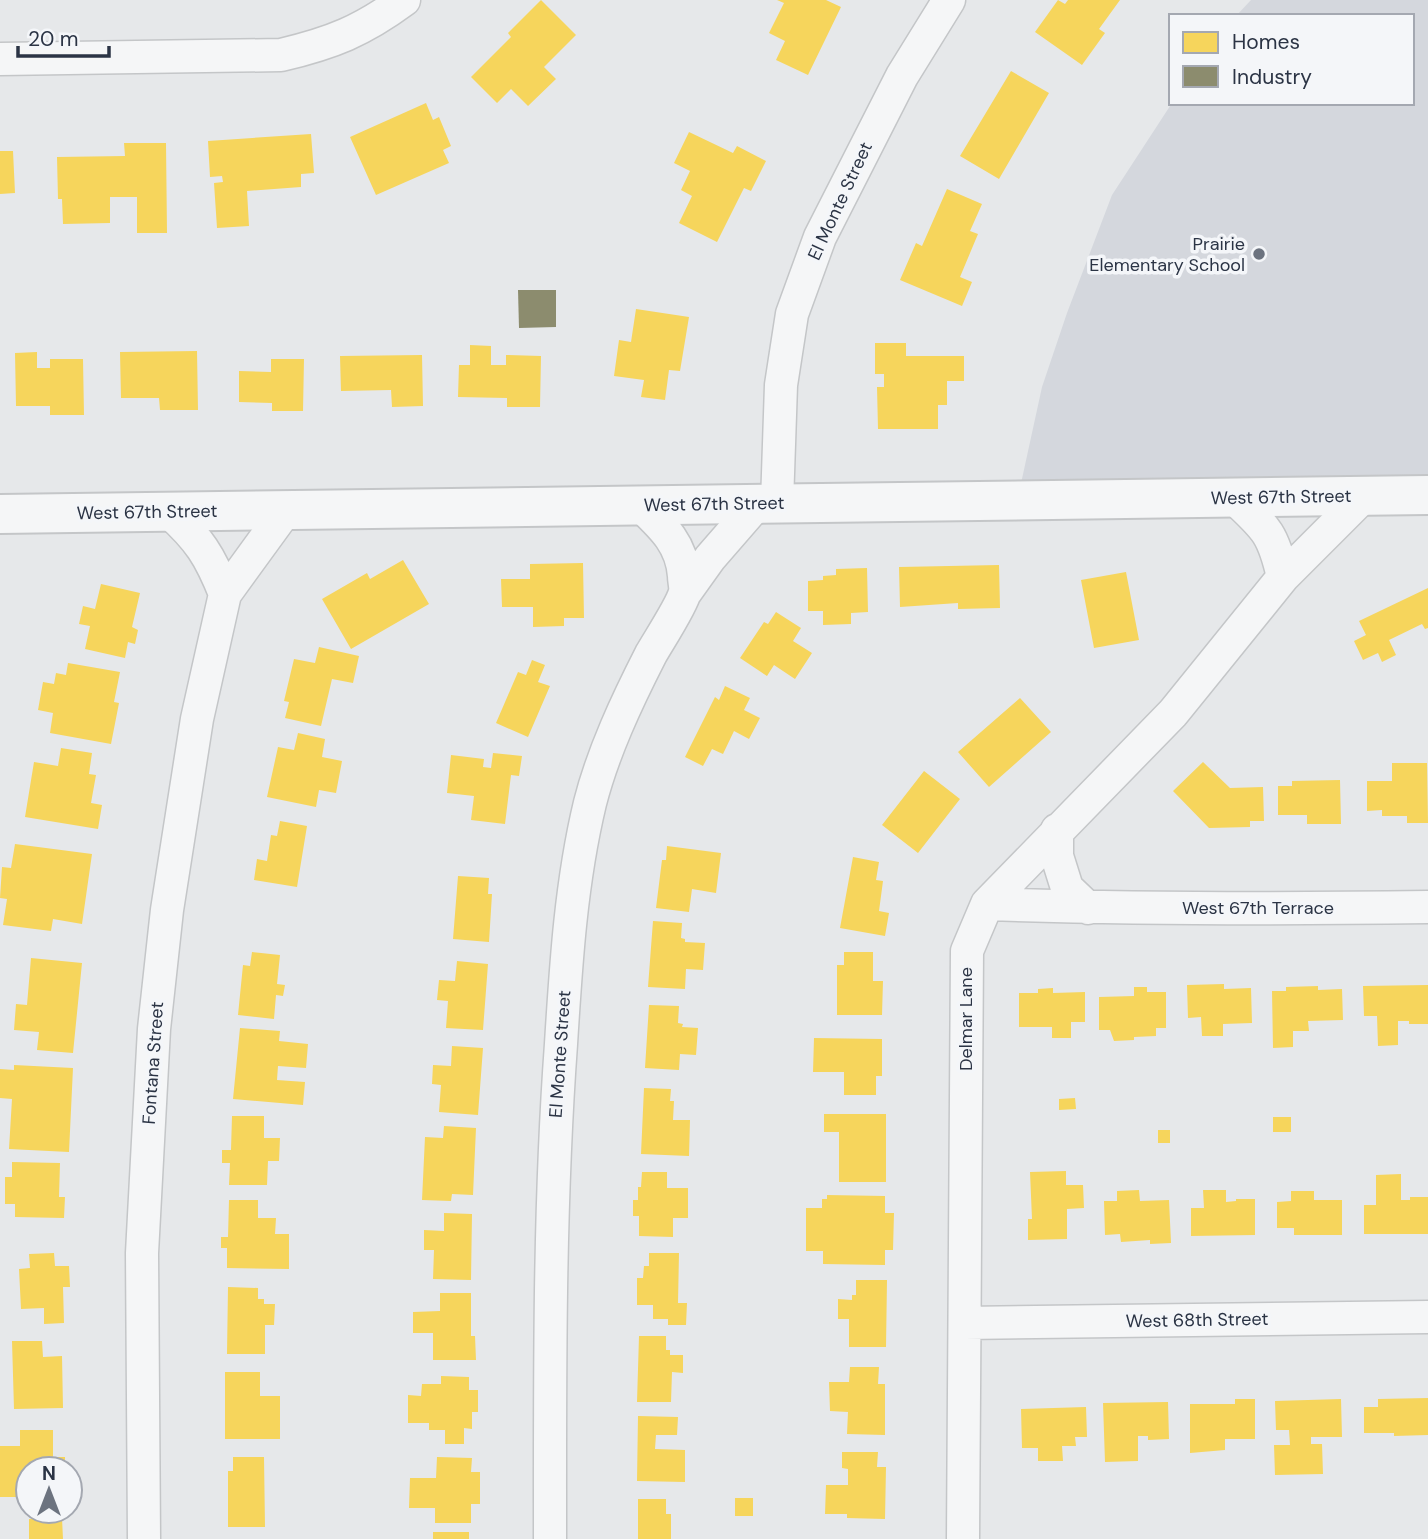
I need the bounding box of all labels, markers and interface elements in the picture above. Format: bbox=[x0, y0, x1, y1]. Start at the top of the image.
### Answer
scale bar bbox=[18, 14, 108, 58]
legend bbox=[1169, 14, 1414, 105]
text: 20 m bbox=[28, 25, 79, 53]
text: Homes bbox=[1232, 28, 1300, 56]
text: Industry bbox=[1232, 63, 1312, 91]
street label: El Monte Street bbox=[802, 138, 878, 264]
place label: Prairie Elementary School bbox=[1089, 232, 1245, 277]
marker: Prairie Elementary School bbox=[1251, 246, 1267, 262]
street label: West 67th Street bbox=[1210, 484, 1352, 510]
street label: West 67th Street bbox=[643, 491, 785, 517]
street label: West 67th Street bbox=[76, 499, 218, 525]
street label: West 67th Terrace bbox=[1182, 896, 1334, 920]
street label: Delmar Lane bbox=[954, 967, 978, 1071]
street label: El Monte Street bbox=[544, 989, 576, 1119]
street label: Fontana Street bbox=[137, 1001, 169, 1125]
street label: West 68th Street bbox=[1125, 1307, 1269, 1333]
north arrow bbox=[14, 1455, 84, 1525]
text: N bbox=[42, 1461, 56, 1486]

